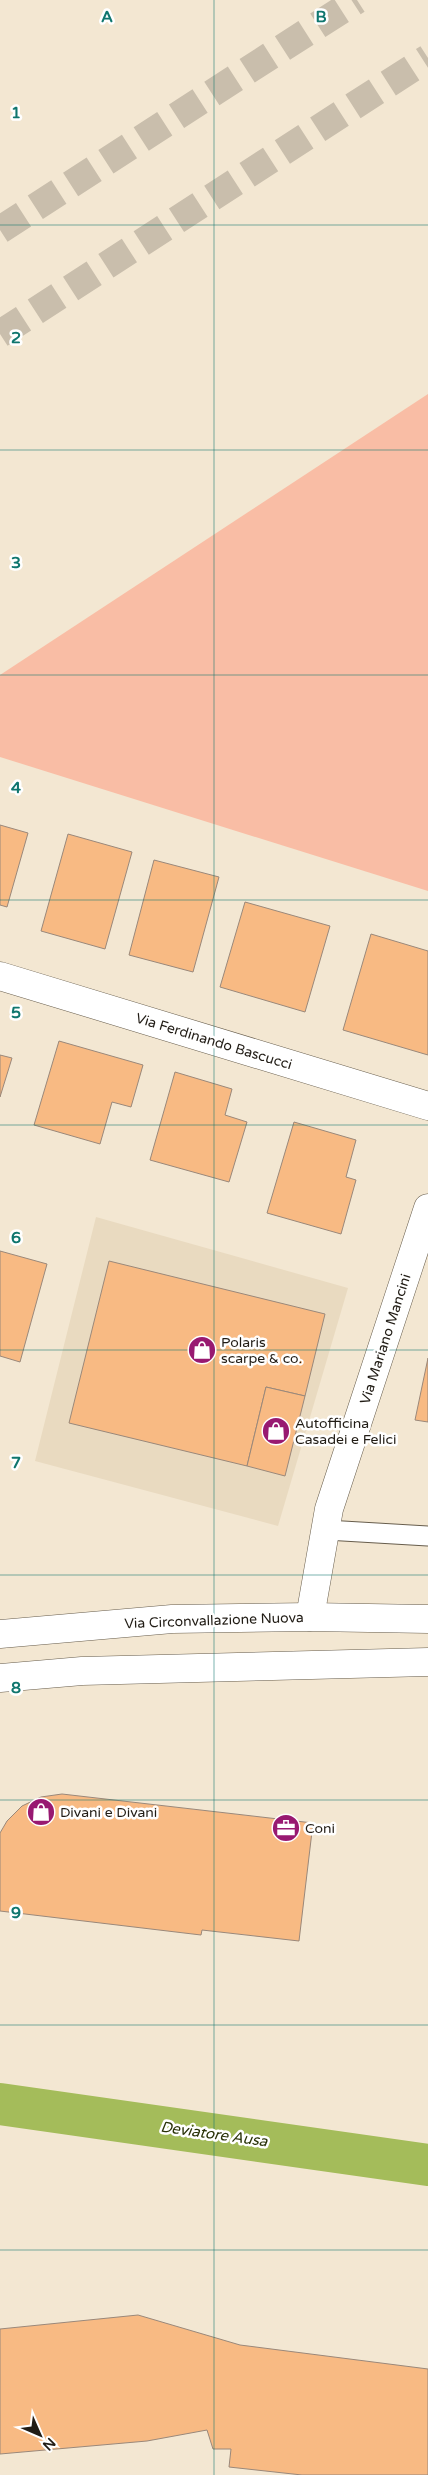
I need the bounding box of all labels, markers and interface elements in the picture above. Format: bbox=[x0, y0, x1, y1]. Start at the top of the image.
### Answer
text: A bbox=[101, 7, 113, 27]
text: B bbox=[315, 7, 327, 27]
text: 1 bbox=[11, 103, 21, 123]
text: 2 bbox=[11, 328, 21, 348]
text: 3 bbox=[11, 553, 21, 573]
text: 4 bbox=[11, 778, 21, 798]
text: 5 bbox=[11, 1003, 21, 1023]
street label: Via Ferdinando Bascucci bbox=[134, 1010, 294, 1073]
text: 6 bbox=[11, 1228, 21, 1248]
street label: Via Mariano Mancini bbox=[356, 1272, 415, 1407]
place label: Polaris scarpe & co. bbox=[221, 1334, 302, 1367]
shop icon: Polaris scarpe & co. bbox=[187, 1335, 217, 1365]
place label: Autofficina Casadei e Felici bbox=[295, 1415, 396, 1448]
shop icon: Autofficina Casadei e Felici bbox=[261, 1416, 291, 1446]
text: 7 bbox=[11, 1453, 21, 1473]
street label: Via Circonvallazione Nuova bbox=[124, 1609, 304, 1632]
text: 8 bbox=[11, 1678, 21, 1698]
shop icon: Divani e Divani bbox=[26, 1797, 56, 1827]
place label: Divani e Divani bbox=[60, 1804, 157, 1821]
office icon: Coni bbox=[271, 1813, 301, 1843]
place label: Coni bbox=[305, 1820, 335, 1837]
text: 9 bbox=[11, 1903, 21, 1923]
water label: Deviatore Ausa bbox=[159, 2118, 269, 2150]
north arrow bbox=[15, 2410, 65, 2460]
text: N bbox=[39, 2434, 59, 2454]

